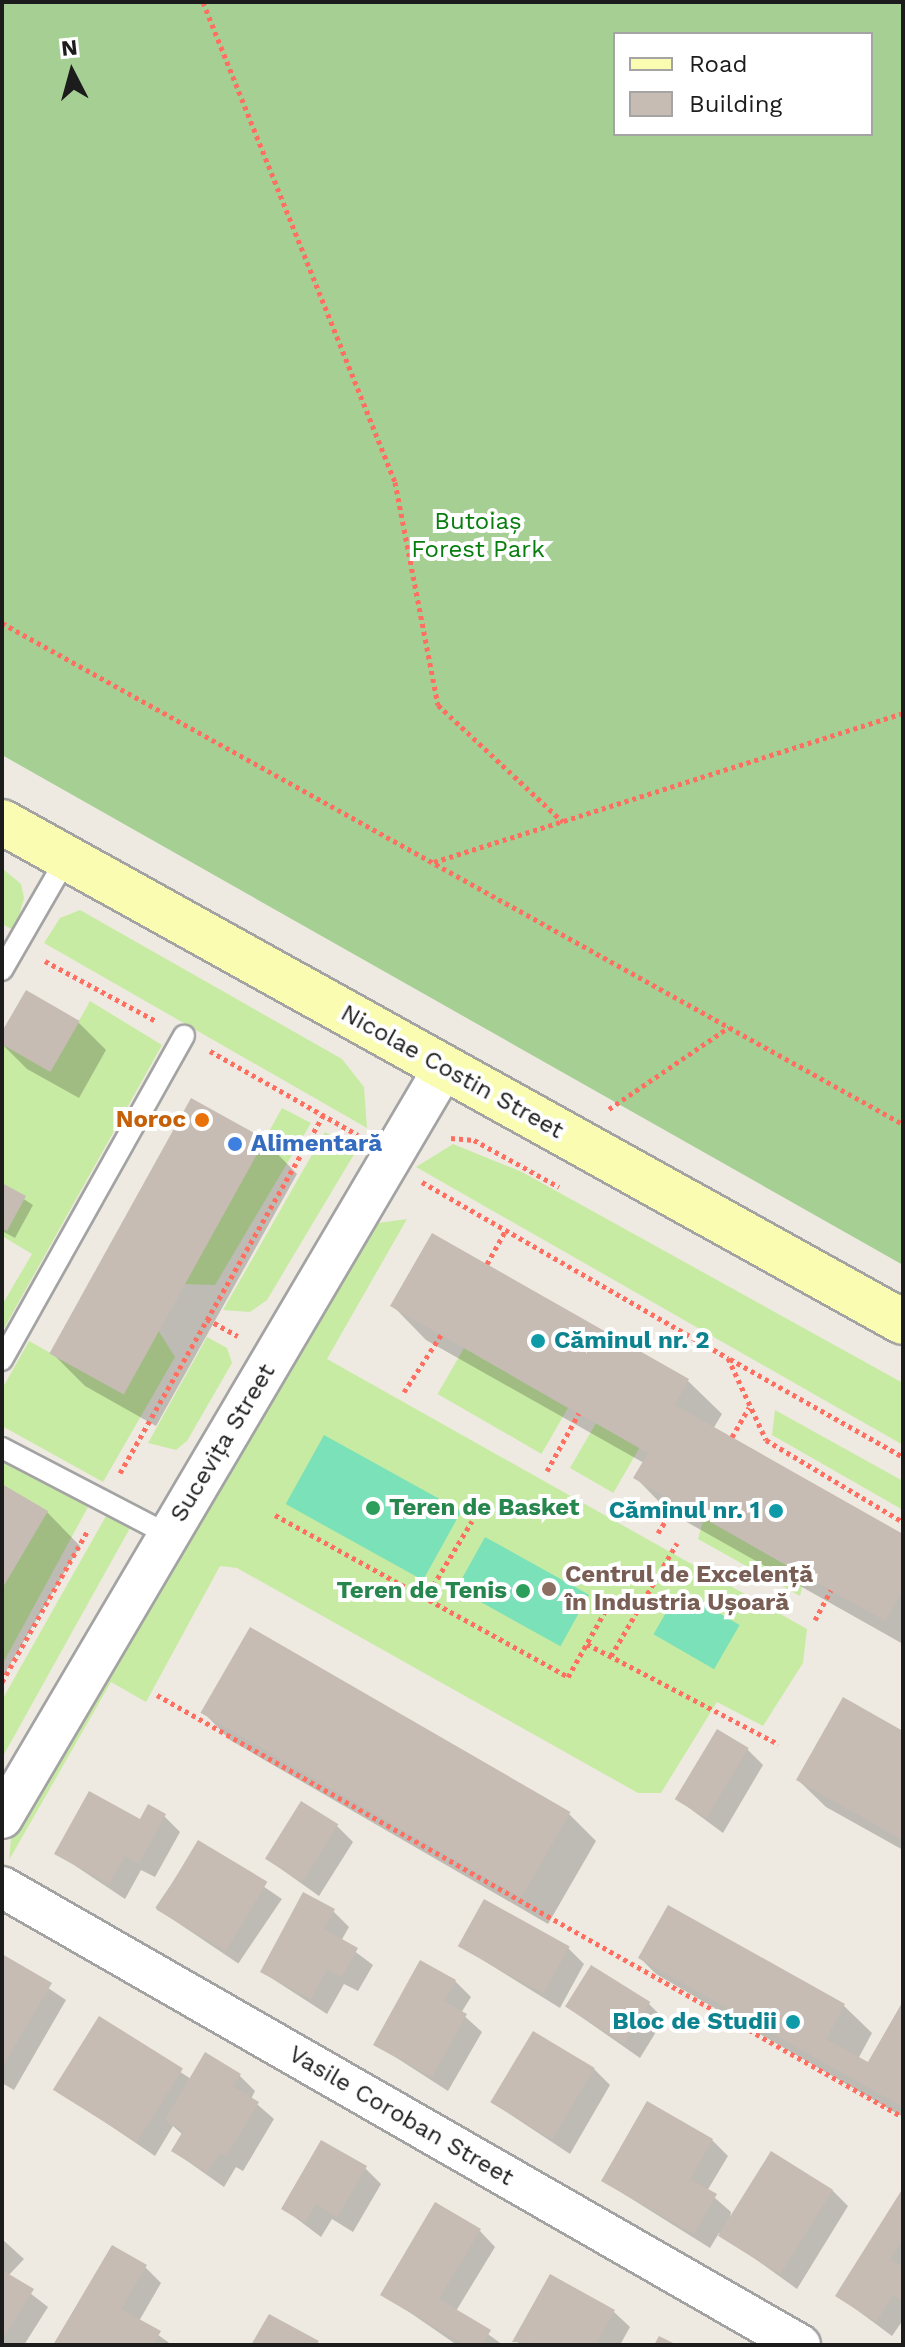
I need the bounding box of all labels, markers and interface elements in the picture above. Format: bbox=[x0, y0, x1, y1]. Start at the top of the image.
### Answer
north arrow bbox=[32, 32, 112, 112]
legend bbox=[613, 32, 873, 136]
text: N bbox=[60, 34, 79, 61]
text: Road bbox=[689, 50, 748, 78]
text: Building bbox=[689, 90, 782, 118]
park label: Butoiaș Forest Park bbox=[411, 508, 545, 564]
street label: Nicolae Costin Street bbox=[336, 999, 568, 1145]
place label: Noroc bbox=[116, 1106, 186, 1134]
marker: Noroc bbox=[193, 1111, 211, 1129]
place label: Alimentară bbox=[251, 1130, 382, 1158]
marker: Alimentară bbox=[226, 1135, 244, 1153]
place label: Căminul nr. 2 bbox=[554, 1327, 710, 1355]
marker: Căminul nr. 2 bbox=[529, 1332, 547, 1350]
street label: Sucevița Street bbox=[164, 1358, 282, 1528]
place label: Teren de Basket bbox=[389, 1494, 580, 1522]
place label: Căminul nr. 1 bbox=[608, 1497, 760, 1525]
marker: Teren de Basket bbox=[364, 1499, 382, 1517]
marker: Căminul nr. 1 bbox=[767, 1502, 785, 1520]
place label: Centrul de Excelență în Industria Ușoară bbox=[565, 1561, 814, 1617]
place label: Teren de Tenis bbox=[336, 1577, 507, 1605]
marker: Centrul de Excelență în Industria Ușoară bbox=[540, 1580, 558, 1598]
marker: Teren de Tenis bbox=[514, 1582, 532, 1600]
place label: Bloc de Studii bbox=[612, 2008, 777, 2036]
marker: Bloc de Studii bbox=[784, 2013, 802, 2031]
street label: Vasile Coroban Street bbox=[284, 2040, 518, 2192]

